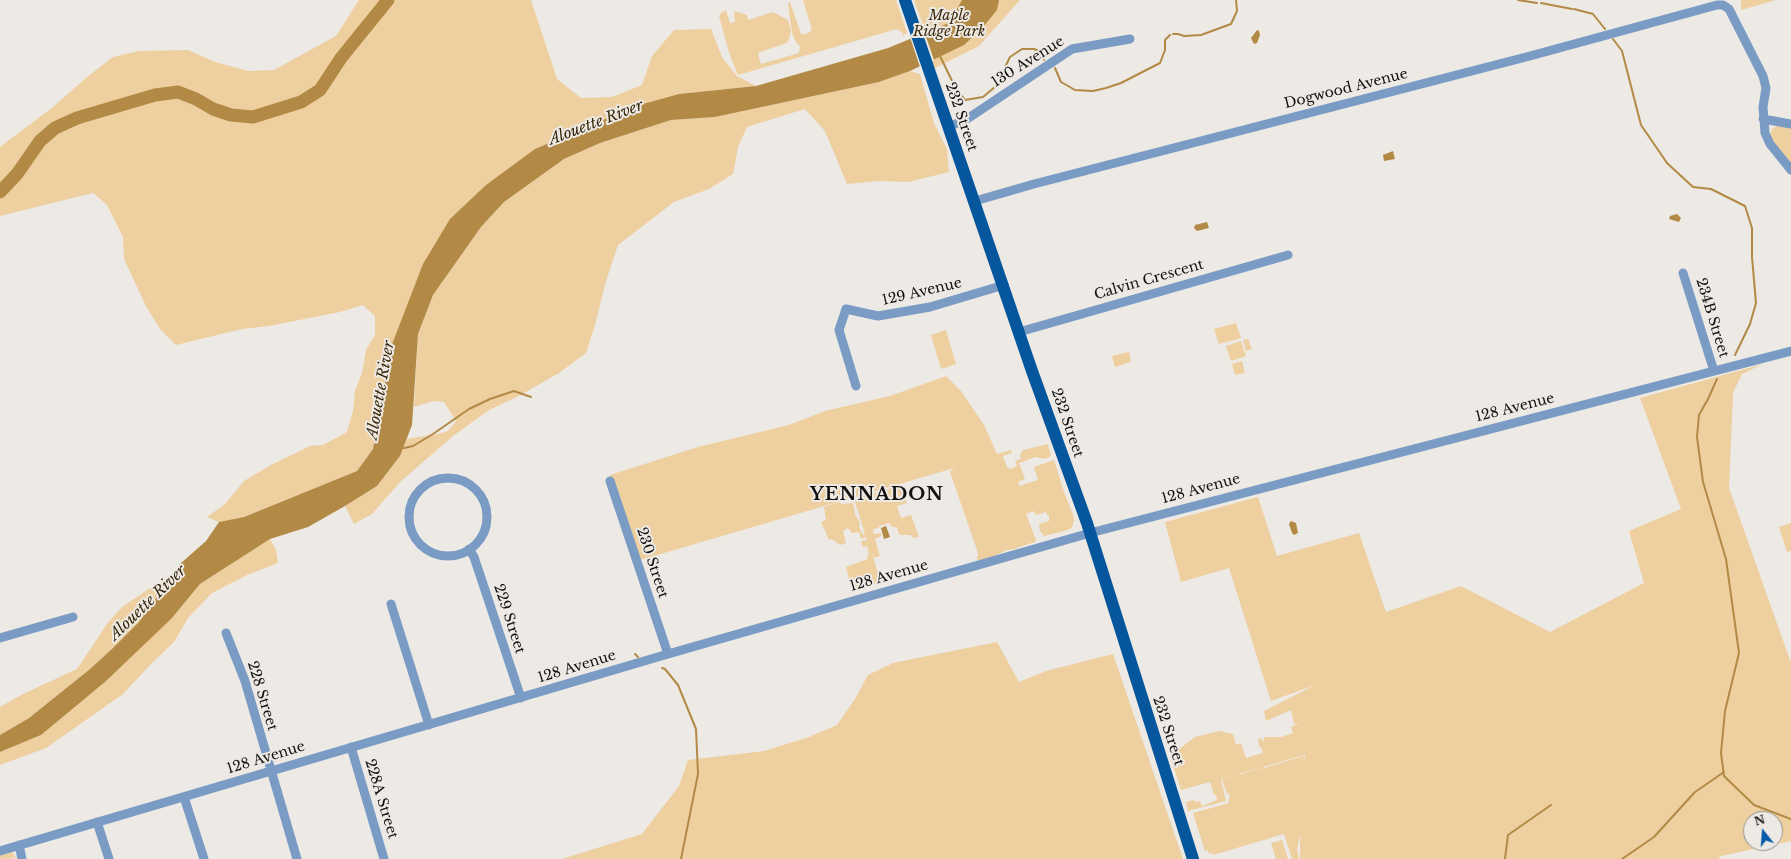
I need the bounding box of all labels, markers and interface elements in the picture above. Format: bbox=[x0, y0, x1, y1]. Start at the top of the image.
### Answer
park label: Maple Ridge Park bbox=[913, 8, 985, 40]
street label: 130 Avenue bbox=[989, 33, 1067, 91]
street label: Dogwood Avenue bbox=[1282, 66, 1410, 112]
street label: 232 Street bbox=[941, 80, 981, 154]
water label: Alouette River bbox=[546, 97, 646, 149]
street label: Calvin Crescent bbox=[1092, 256, 1206, 304]
street label: 129 Avenue bbox=[881, 275, 963, 309]
street label: 234B Street bbox=[1692, 276, 1732, 360]
water label: Alouette River bbox=[363, 339, 399, 441]
street label: 232 Street bbox=[1047, 386, 1087, 460]
street label: 128 Avenue bbox=[1474, 390, 1556, 426]
street label: 128 Avenue bbox=[1160, 470, 1242, 508]
district label: YENNADON bbox=[810, 484, 944, 506]
street label: 230 Street bbox=[633, 526, 671, 600]
street label: 128 Avenue bbox=[848, 557, 930, 595]
water label: Alouette River bbox=[106, 562, 190, 644]
street label: 229 Street bbox=[490, 582, 528, 656]
street label: 128 Avenue bbox=[536, 647, 618, 687]
street label: 228 Street bbox=[243, 659, 281, 733]
street label: 232 Street bbox=[1149, 694, 1187, 768]
street label: 128 Avenue bbox=[225, 738, 307, 778]
street label: 228A Street bbox=[361, 757, 401, 841]
north arrow bbox=[1743, 811, 1783, 851]
text: N bbox=[1753, 812, 1767, 829]

